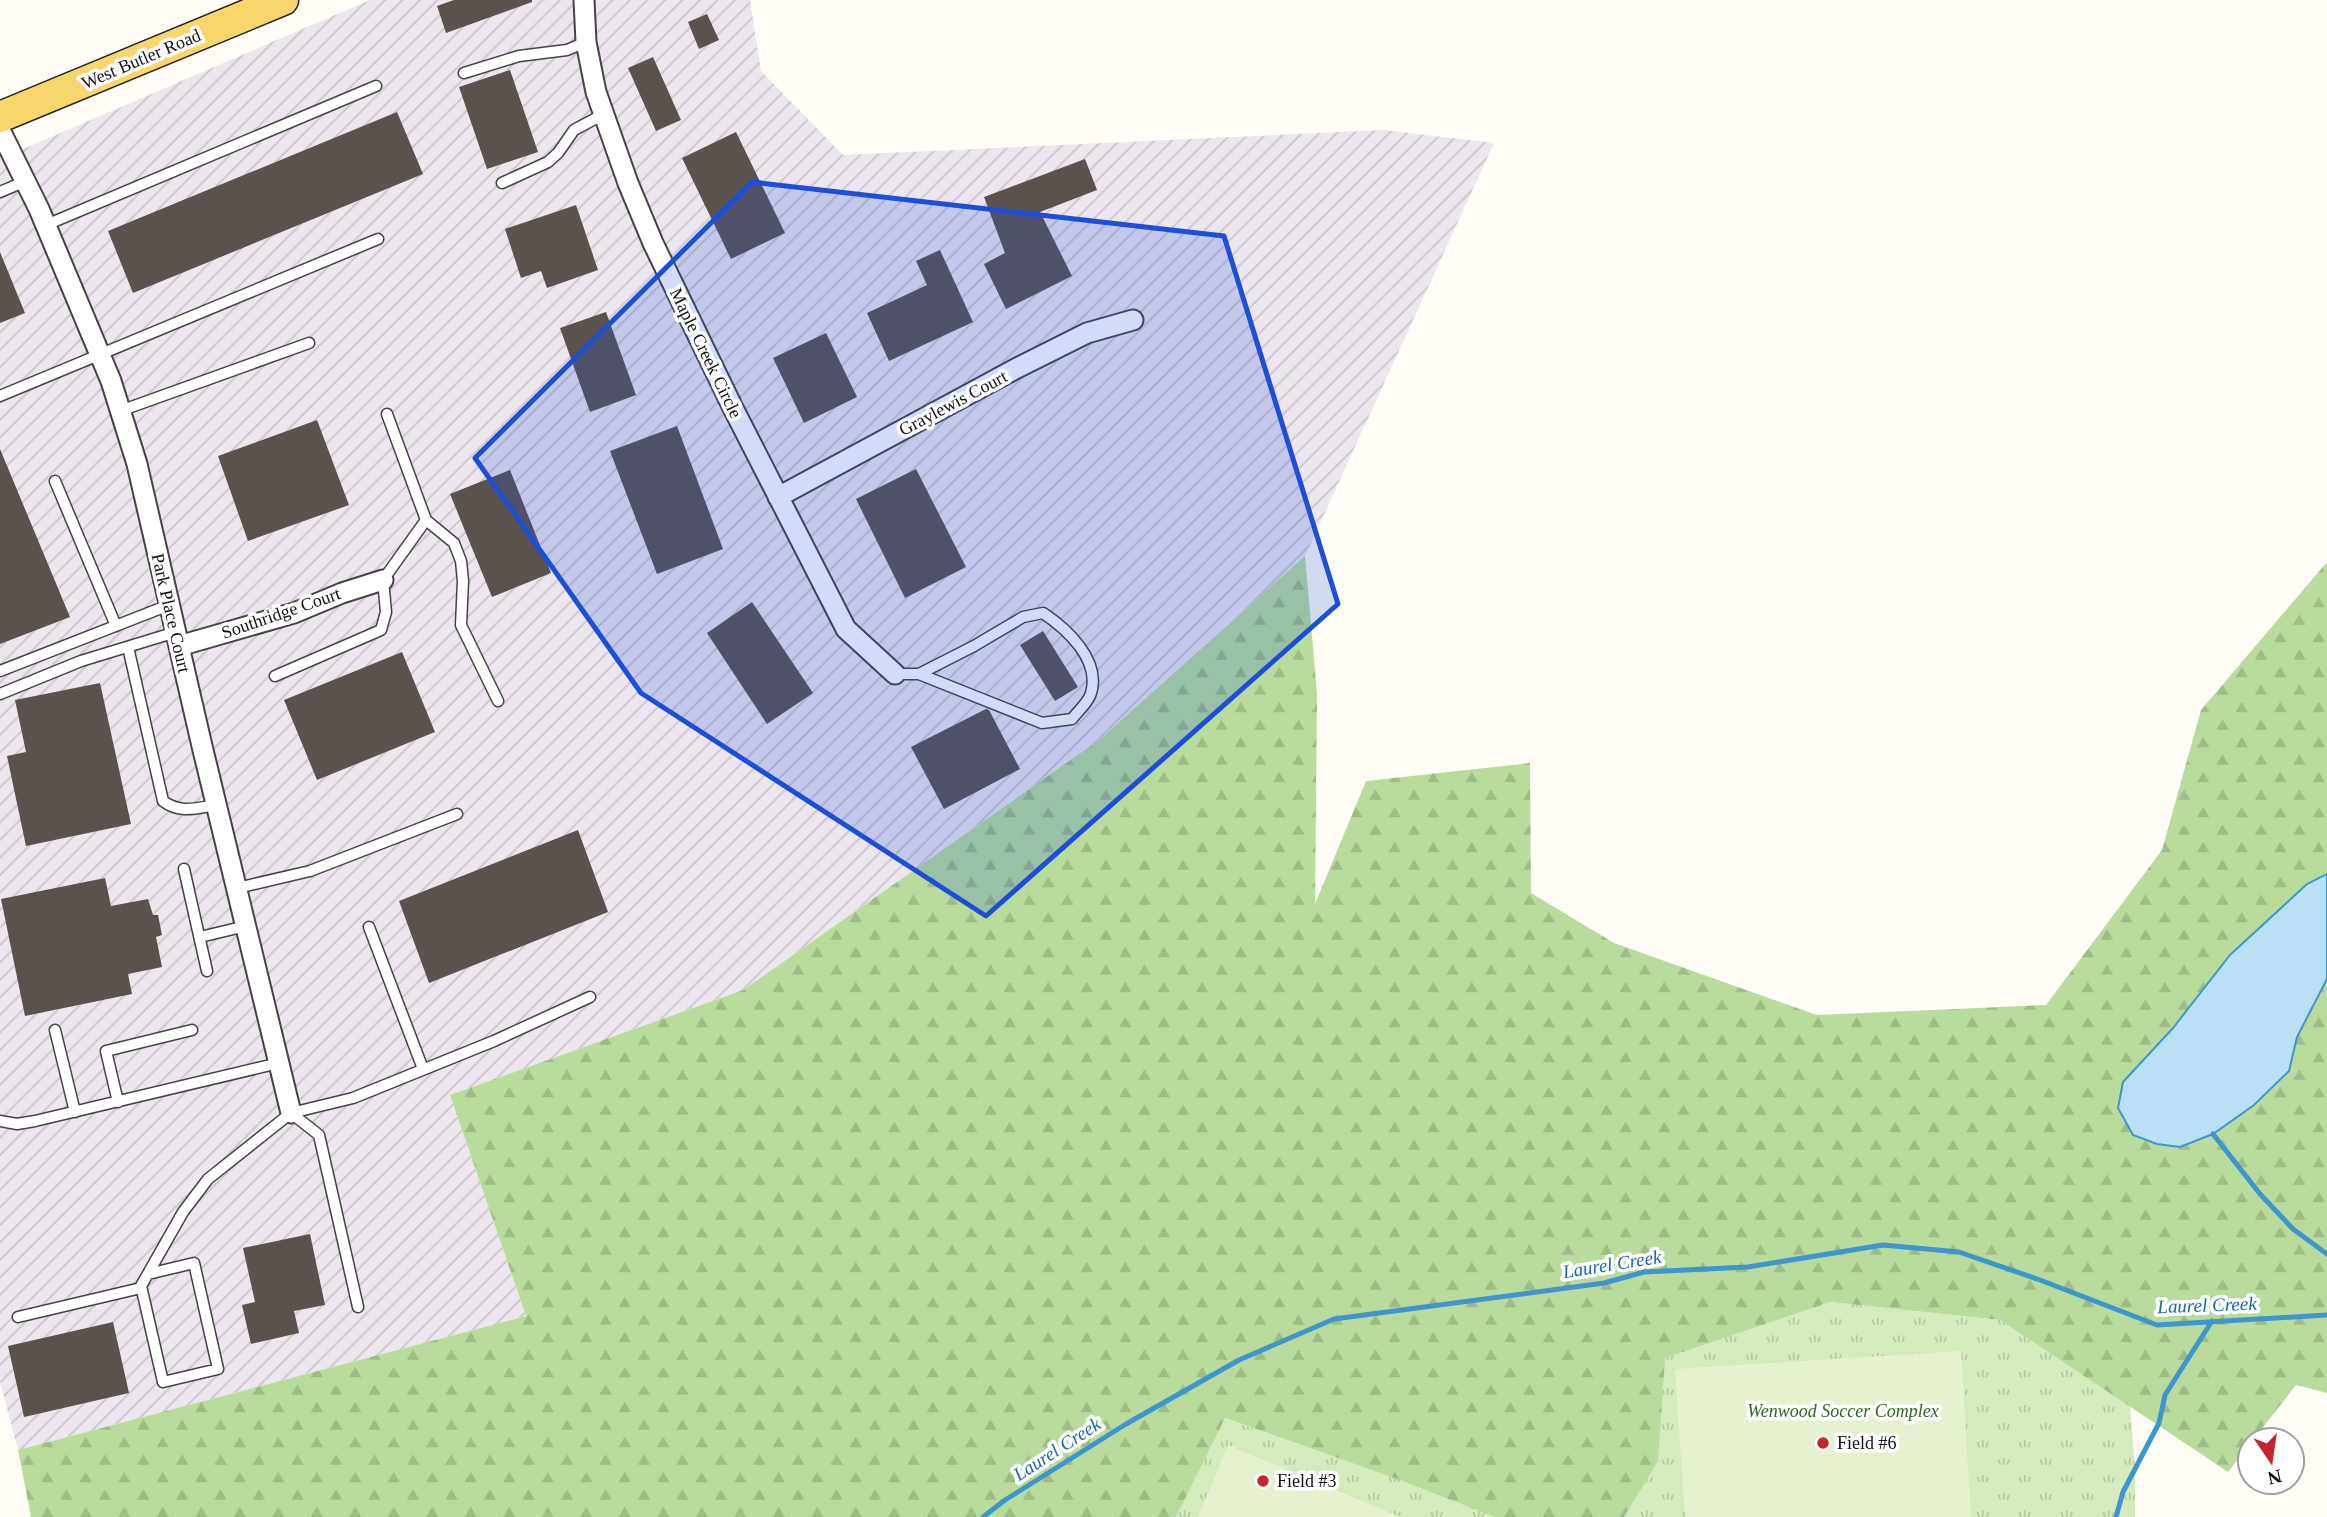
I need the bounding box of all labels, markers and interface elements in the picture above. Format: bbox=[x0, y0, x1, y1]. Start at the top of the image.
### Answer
street label: West Butler Road bbox=[78, 25, 204, 93]
street label: Maple Creek Circle bbox=[666, 285, 746, 421]
street label: Graylewis Court bbox=[896, 366, 1010, 440]
street label: Park Place Court bbox=[148, 551, 194, 675]
street label: Southridge Court bbox=[219, 583, 343, 643]
water label: Laurel Creek bbox=[1560, 1246, 1663, 1282]
water label: Laurel Creek bbox=[2156, 1293, 2258, 1317]
park label: Wenwood Soccer Complex bbox=[1747, 1401, 1939, 1421]
water label: Laurel Creek bbox=[1009, 1413, 1105, 1485]
north arrow bbox=[2236, 1426, 2306, 1496]
place label: Field #6 bbox=[1837, 1433, 1897, 1453]
marker: Field #6 bbox=[1815, 1435, 1831, 1451]
text: N bbox=[2265, 1465, 2284, 1489]
place label: Field #3 bbox=[1277, 1471, 1337, 1491]
marker: Field #3 bbox=[1255, 1473, 1271, 1489]

